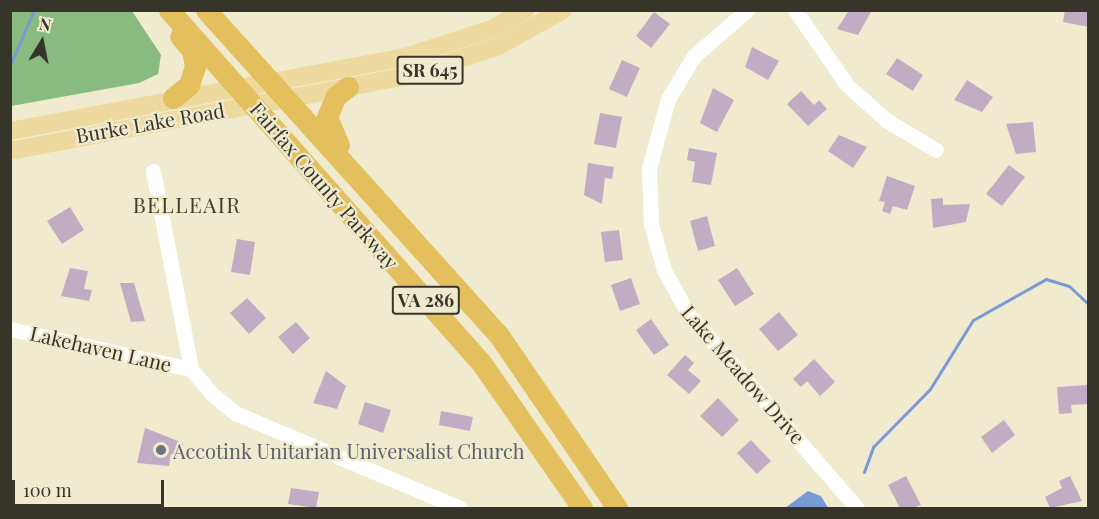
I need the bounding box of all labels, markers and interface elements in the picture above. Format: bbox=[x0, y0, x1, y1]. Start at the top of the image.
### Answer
north arrow bbox=[12, 12, 72, 72]
text: N bbox=[38, 12, 53, 35]
road number: SR 645 bbox=[396, 55, 464, 85]
street label: Fairfax County Parkway bbox=[246, 96, 404, 274]
street label: Burke Lake Road bbox=[74, 97, 226, 147]
district label: BELLEAIR bbox=[133, 191, 241, 217]
road number: VA 286 bbox=[392, 285, 460, 315]
street label: Lake Meadow Drive bbox=[677, 300, 811, 448]
street label: Lakehaven Lane bbox=[28, 320, 174, 376]
place label: Accotink Unitarian Universalist Church bbox=[173, 438, 525, 462]
marker: Accotink Unitarian Universalist Church bbox=[154, 443, 168, 457]
scale bar bbox=[15, 468, 166, 506]
text: 100 m bbox=[23, 478, 72, 502]

